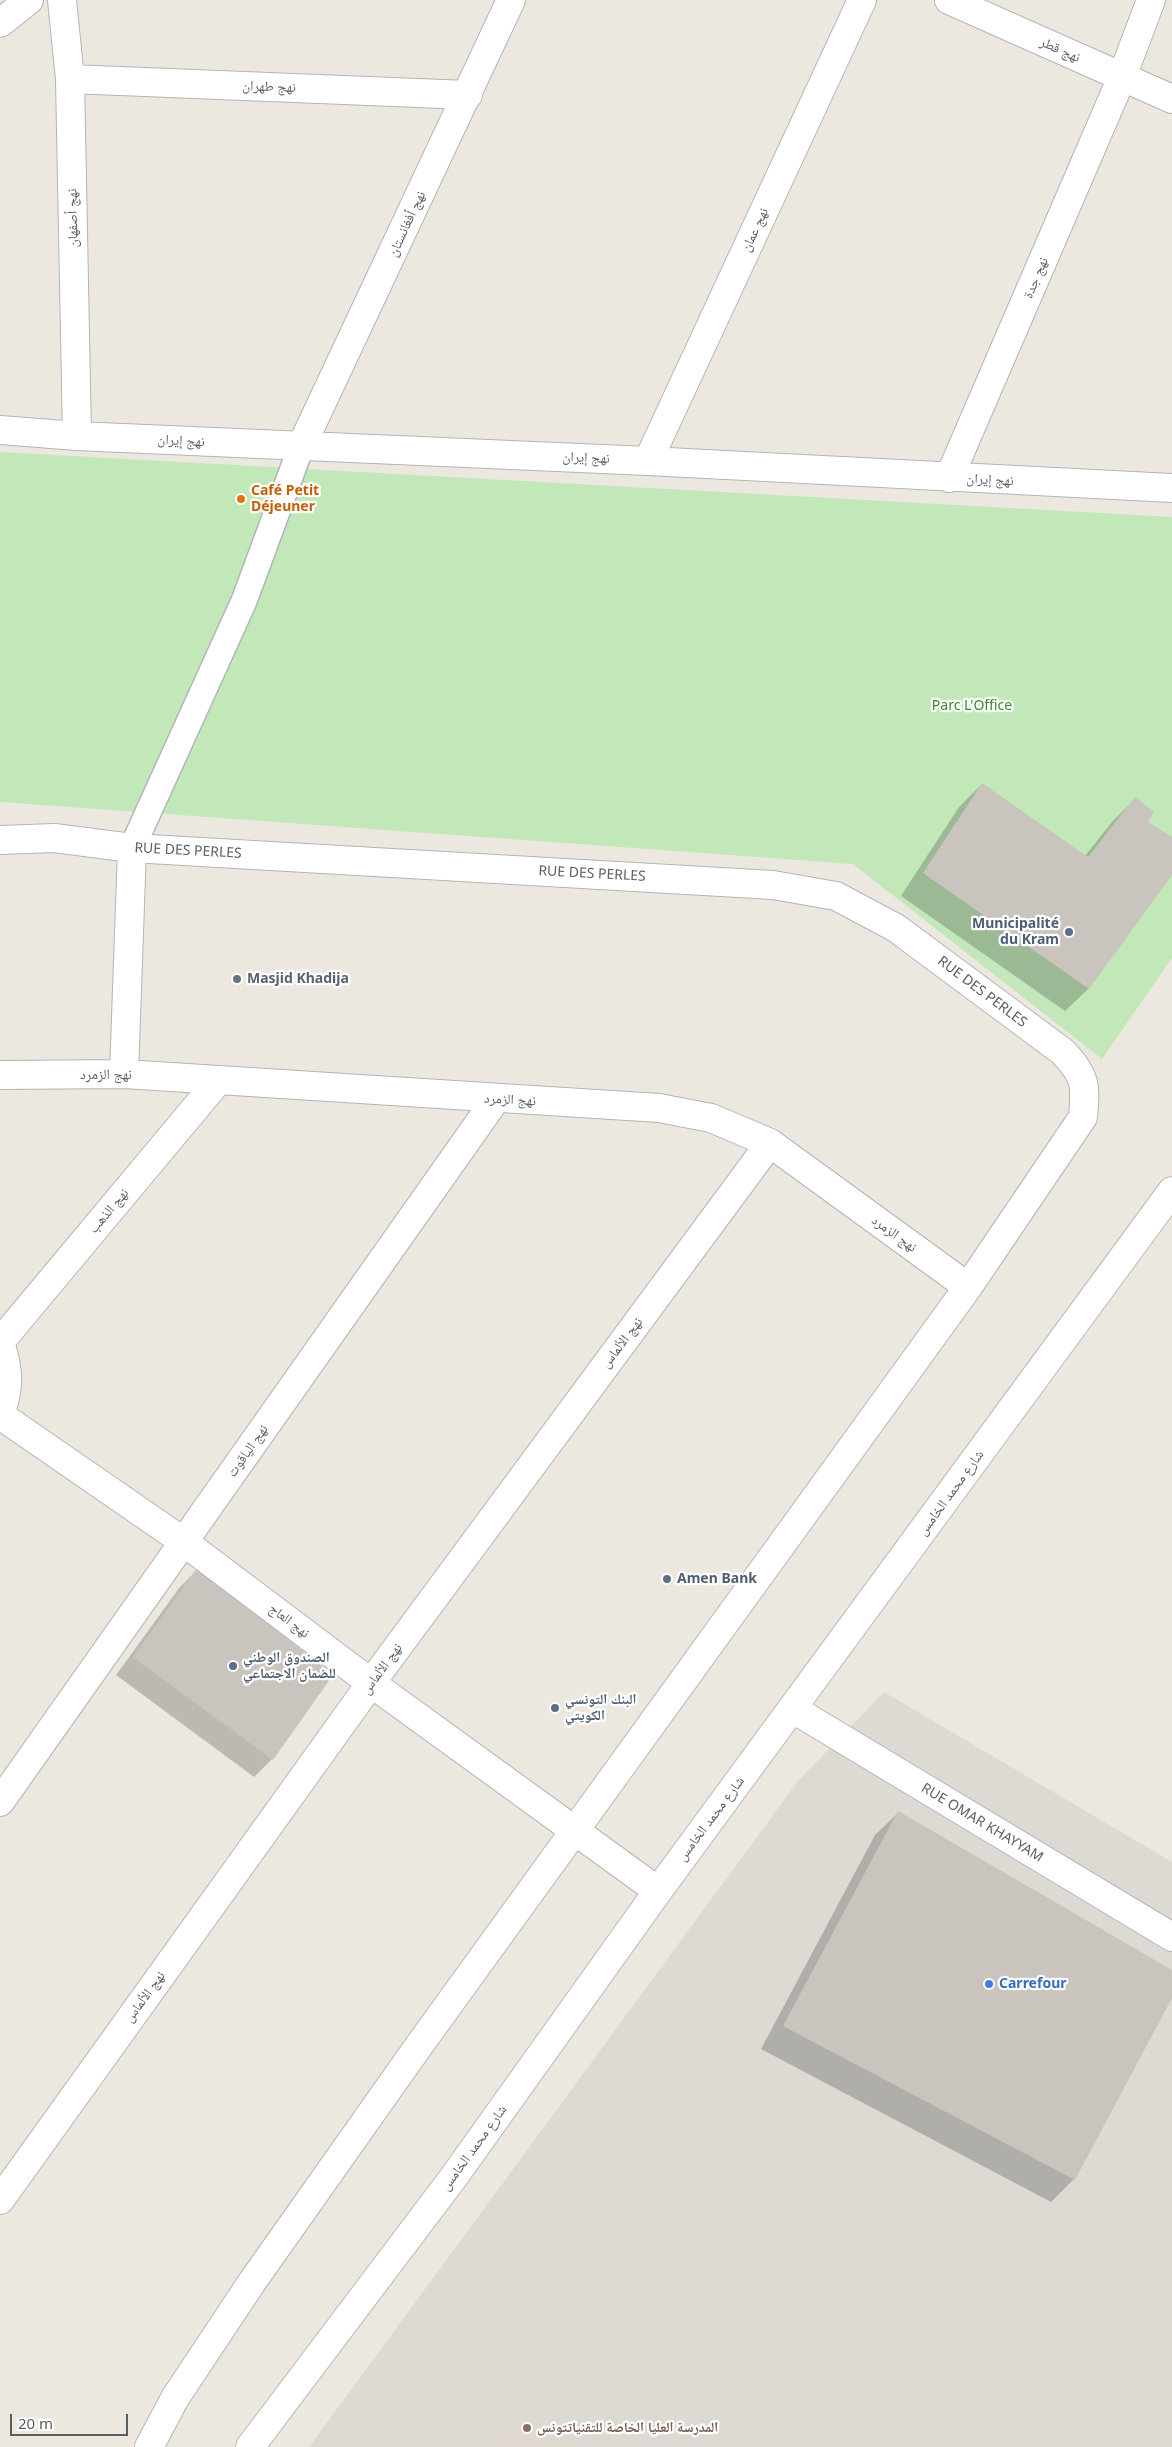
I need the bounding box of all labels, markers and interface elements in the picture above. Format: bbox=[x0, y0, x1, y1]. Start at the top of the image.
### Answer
street label: نهج قطر bbox=[1037, 34, 1083, 66]
street label: نهج طهران bbox=[242, 78, 296, 96]
street label: نهج أصفهان bbox=[64, 188, 82, 248]
street label: نهج أفغانستان bbox=[384, 188, 430, 260]
street label: نهج عمان bbox=[738, 205, 772, 255]
street label: نهج جدة bbox=[1020, 255, 1052, 301]
street label: نهج إيران bbox=[157, 431, 205, 451]
street label: نهج إيران bbox=[562, 449, 610, 467]
street label: نهج إيران bbox=[966, 470, 1014, 490]
place label: Café Petit Déjeuner bbox=[251, 483, 319, 516]
marker: Café Petit Déjeuner bbox=[235, 493, 247, 505]
park label: Parc L'Office bbox=[932, 698, 1012, 714]
street label: RUE DES PERLES bbox=[134, 840, 242, 862]
street label: RUE DES PERLES bbox=[538, 863, 646, 885]
place label: Municipalité du Kram bbox=[972, 916, 1059, 949]
marker: Municipalité du Kram bbox=[1063, 926, 1075, 938]
street label: RUE DES PERLES bbox=[934, 953, 1030, 1031]
place label: Masjid Khadija bbox=[247, 971, 349, 987]
marker: Masjid Khadija bbox=[231, 973, 243, 985]
street label: نهج الزمرد bbox=[80, 1067, 132, 1083]
street label: نهج الزمرد bbox=[484, 1090, 536, 1110]
street label: نهج الذهب bbox=[85, 1185, 133, 1237]
street label: نهج الزمرد bbox=[868, 1212, 920, 1256]
street label: نهج الألماس bbox=[597, 1314, 647, 1372]
street label: نهج الياقوت bbox=[224, 1421, 272, 1481]
street label: شارع محمد الخامس bbox=[914, 1447, 988, 1539]
place label: Amen Bank bbox=[677, 1571, 757, 1587]
marker: Amen Bank bbox=[661, 1573, 673, 1585]
street label: نهج العاج bbox=[265, 1600, 313, 1642]
street label: نهج الألماس bbox=[358, 1640, 406, 1698]
place label: الصندوق الوطني للضمان الاجتماعي bbox=[243, 1650, 336, 1682]
marker: الصندوق الوطني للضمان الاجتماعي bbox=[227, 1660, 239, 1672]
place label: البنك التونسي الكويتي bbox=[565, 1692, 636, 1724]
marker: البنك التونسي الكويتي bbox=[549, 1702, 561, 1714]
street label: شارع محمد الخامس bbox=[674, 1773, 748, 1865]
street label: RUE OMAR KHAYYAM bbox=[918, 1780, 1046, 1866]
street label: نهج الألماس bbox=[121, 1968, 169, 2026]
place label: Carrefour bbox=[999, 1976, 1066, 1992]
marker: Carrefour bbox=[983, 1978, 995, 1990]
street label: شارع محمد الخامس bbox=[437, 2102, 511, 2194]
scale bar bbox=[12, 2404, 130, 2436]
text: 20 m bbox=[18, 2413, 53, 2433]
place label: المدرسة العليا الخاصة للتقنياتتونس bbox=[537, 2420, 718, 2436]
marker: المدرسة العليا الخاصة للتقنياتتونس bbox=[521, 2422, 533, 2434]

